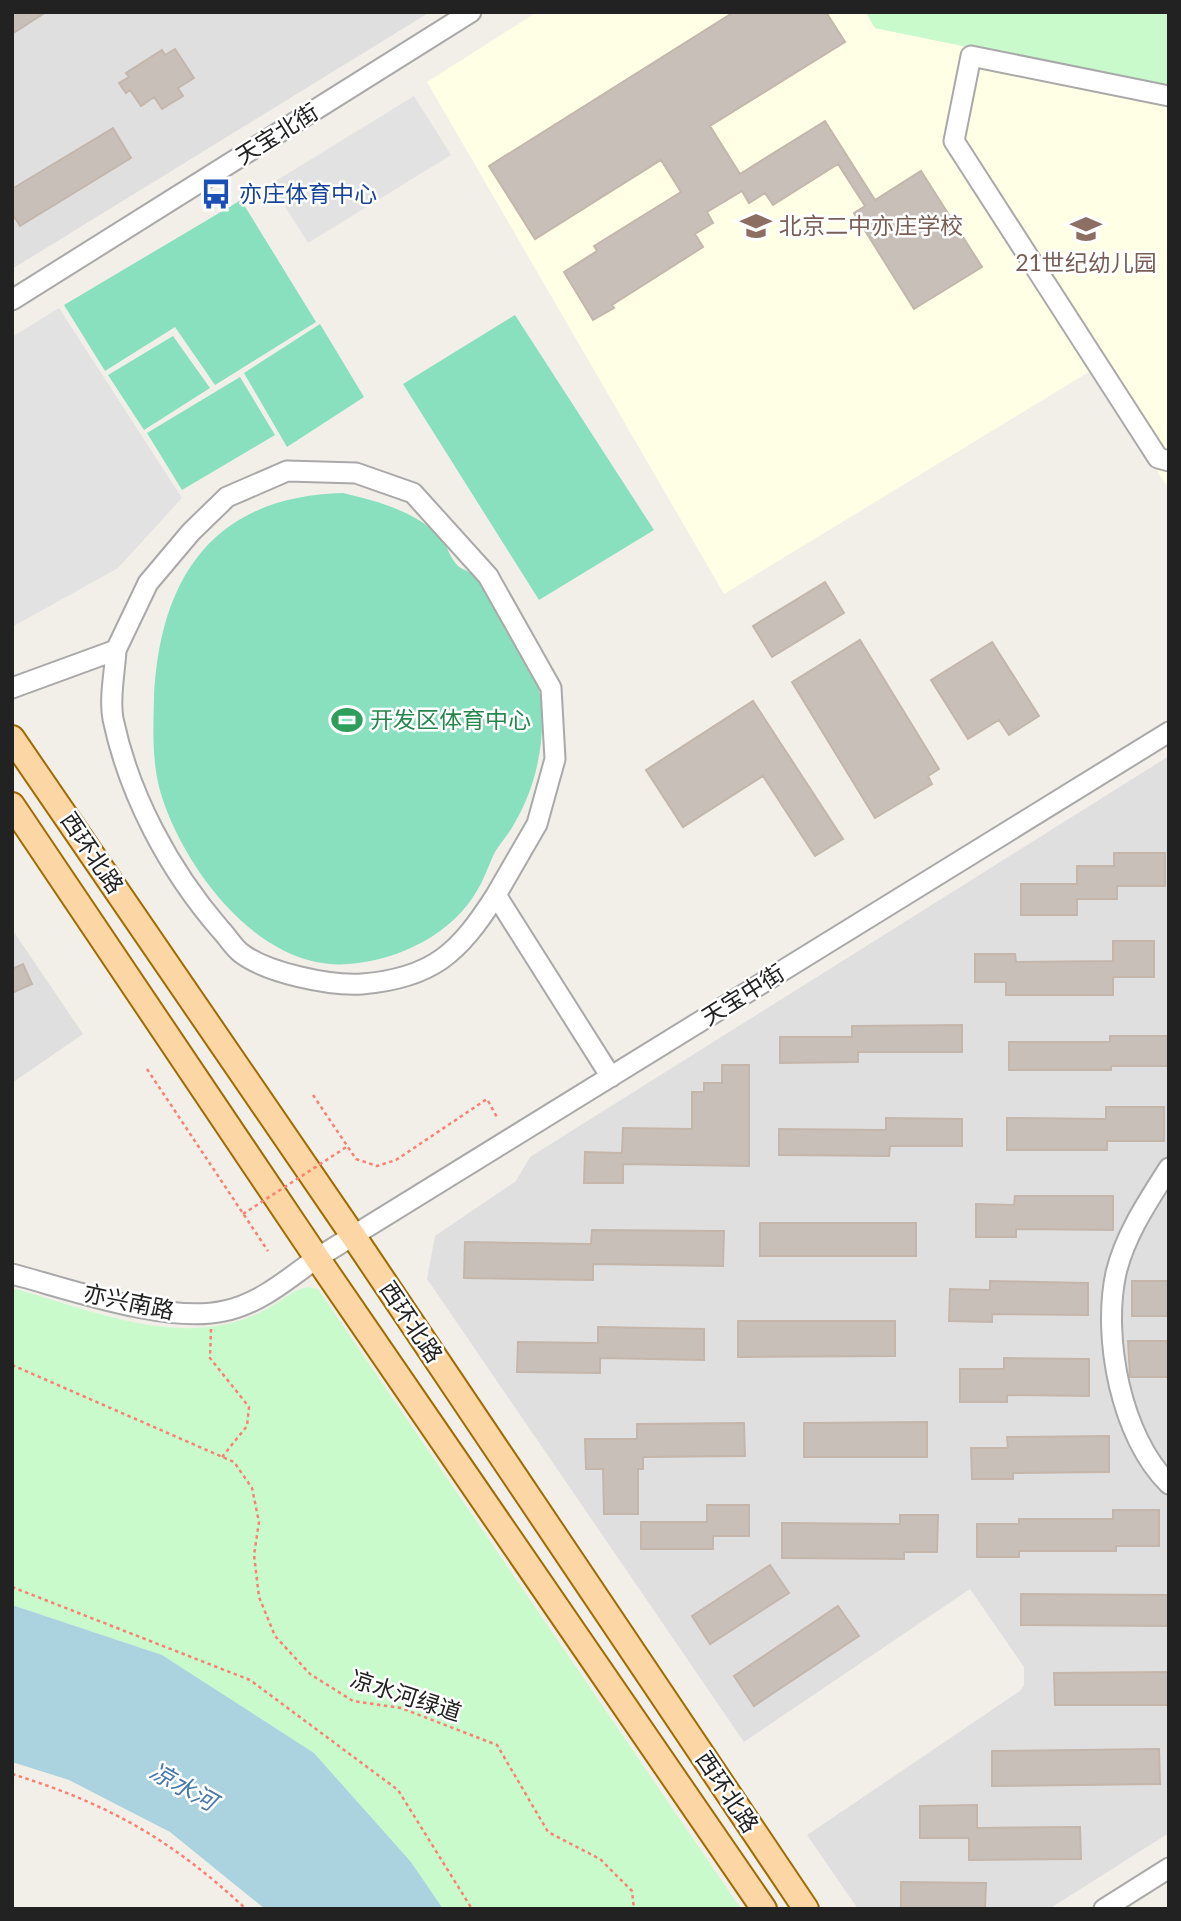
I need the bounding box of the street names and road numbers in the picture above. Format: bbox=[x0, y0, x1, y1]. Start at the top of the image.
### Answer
street label: 天宝北街 bbox=[230, 97, 323, 169]
street label: 西环北路 bbox=[55, 806, 130, 898]
street label: 天宝中街 bbox=[696, 958, 789, 1030]
street label: 西环北路 bbox=[374, 1275, 449, 1367]
street label: 亦兴南路 bbox=[81, 1278, 177, 1324]
street label: 凉水河绿道 bbox=[347, 1664, 465, 1726]
street label: 西环北路 bbox=[690, 1745, 765, 1837]

